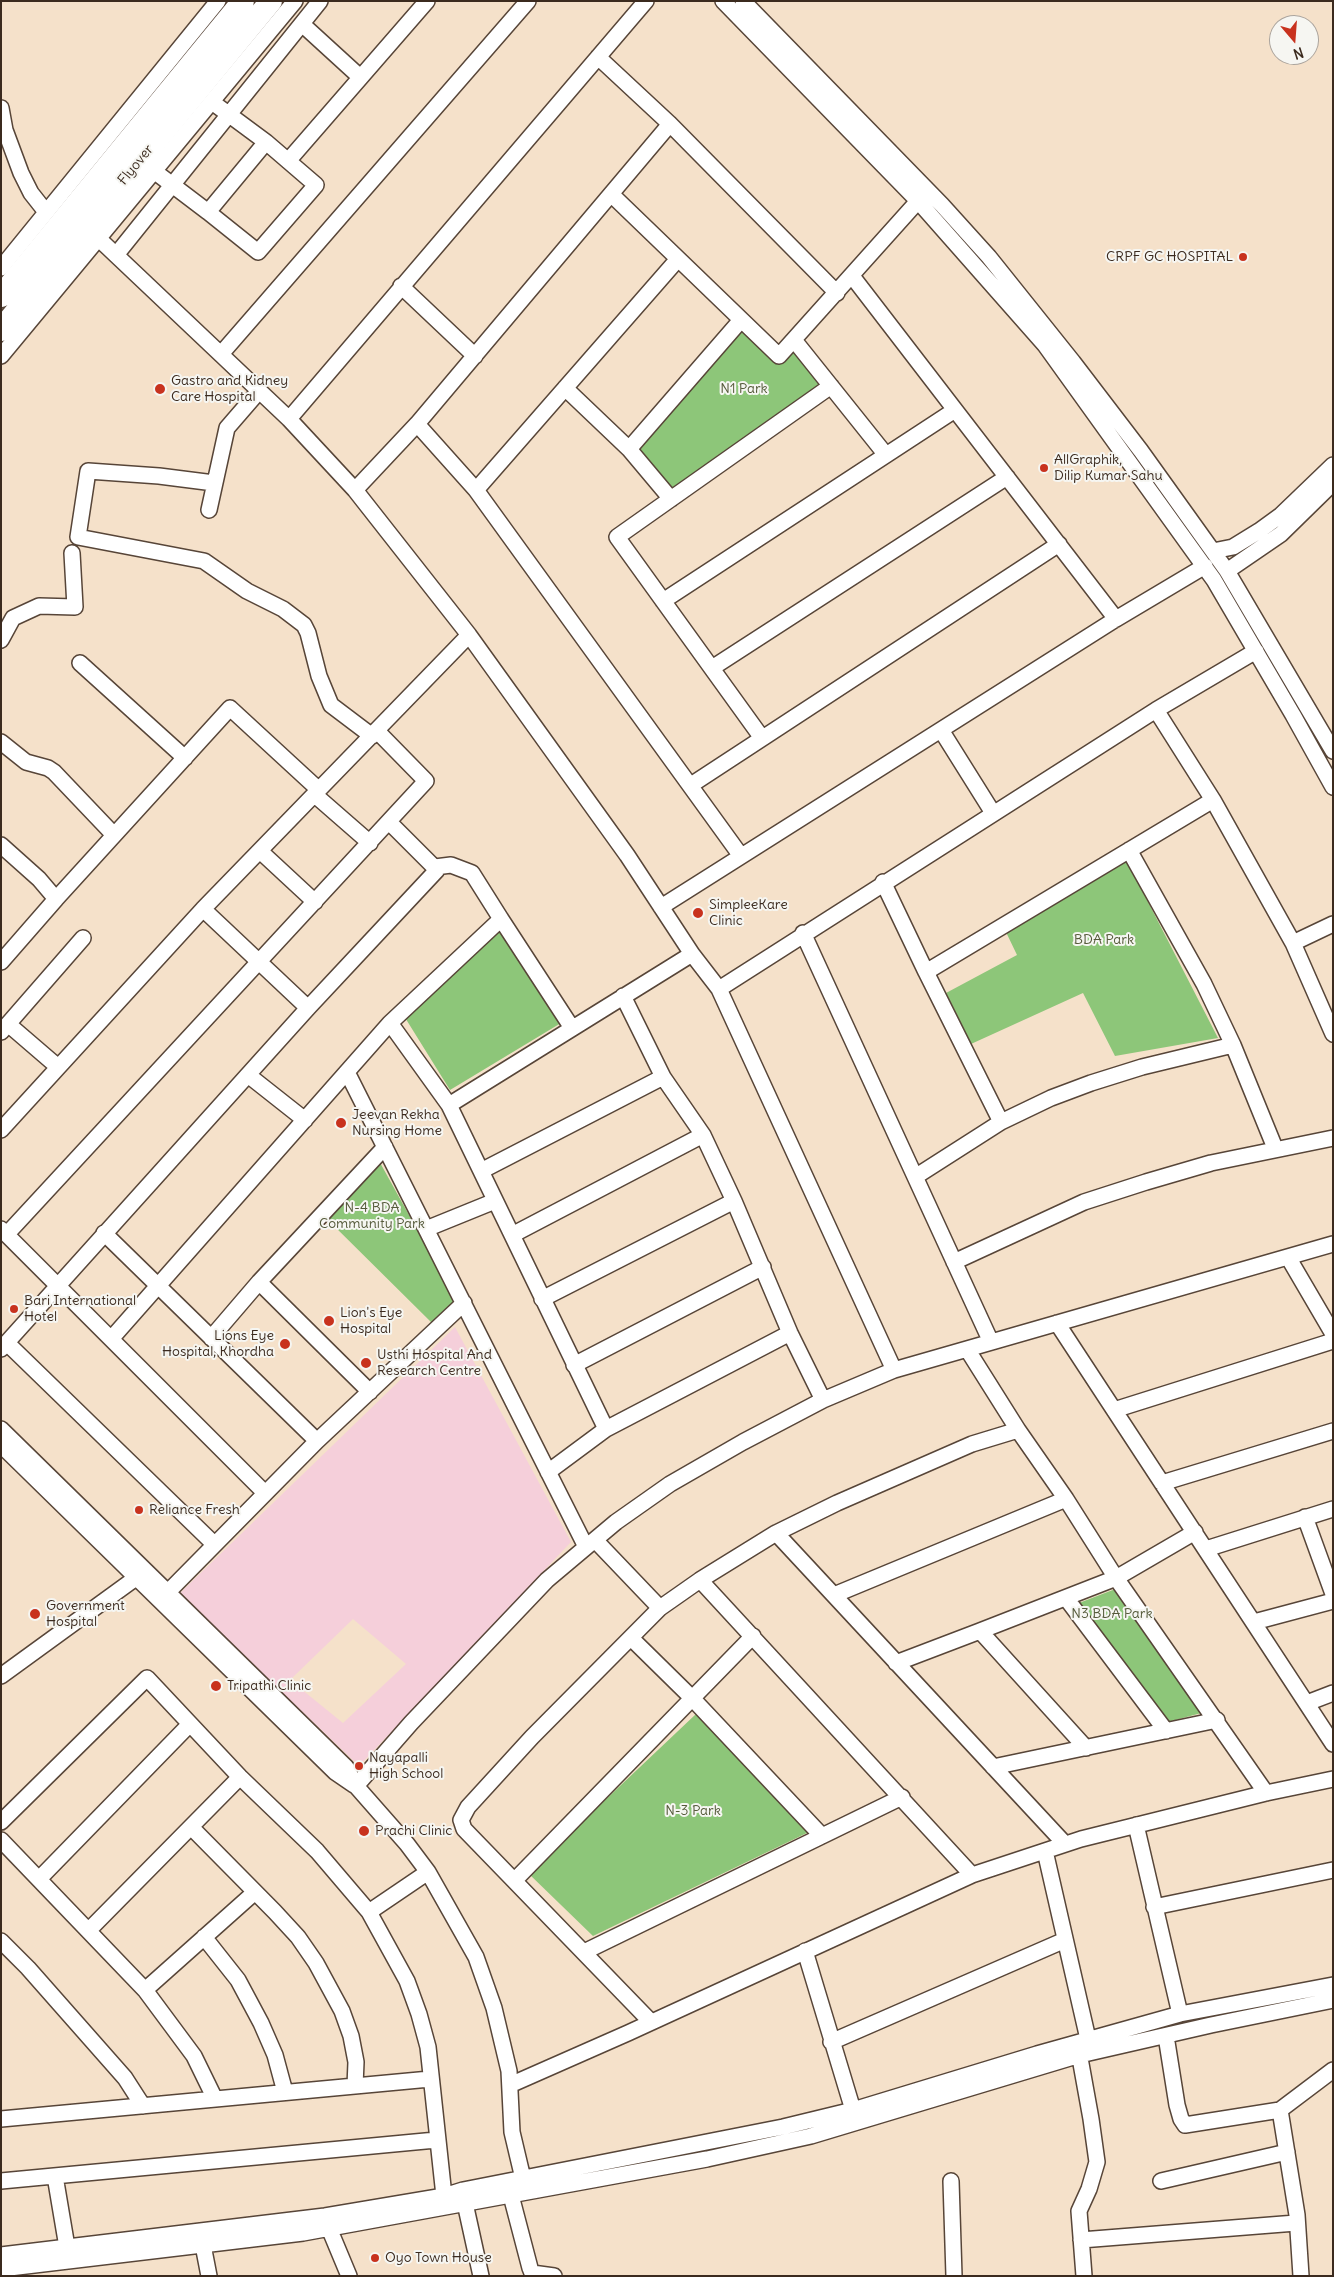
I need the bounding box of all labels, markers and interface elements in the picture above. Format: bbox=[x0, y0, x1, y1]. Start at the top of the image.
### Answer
north arrow bbox=[1269, 15, 1319, 65]
text: N bbox=[1291, 43, 1306, 63]
street label: Flyover bbox=[115, 141, 157, 189]
place label: CRPF GC HOSPITAL bbox=[1106, 249, 1233, 265]
marker: CRPF GC HOSPITAL bbox=[1237, 251, 1249, 263]
place label: Gastro and Kidney Care Hospital bbox=[171, 373, 288, 406]
park label: N1 Park bbox=[720, 381, 768, 397]
marker: Gastro and Kidney Care Hospital bbox=[153, 382, 167, 396]
place label: AllGraphik, Dilip Kumar Sahu bbox=[1054, 452, 1163, 484]
marker: AllGraphik, Dilip Kumar Sahu bbox=[1038, 462, 1050, 474]
place label: SimpleeKare Clinic bbox=[709, 897, 788, 930]
marker: SimpleeKare Clinic bbox=[691, 906, 705, 920]
park label: BDA Park bbox=[1074, 932, 1134, 948]
place label: Jeevan Rekha Nursing Home bbox=[352, 1107, 442, 1140]
marker: Jeevan Rekha Nursing Home bbox=[334, 1116, 348, 1130]
park label: N-4 BDA Community Park bbox=[319, 1200, 425, 1232]
place label: Bari International Hotel bbox=[24, 1293, 136, 1325]
marker: Bari International Hotel bbox=[8, 1303, 20, 1315]
place label: Lion's Eye Hospital bbox=[340, 1305, 402, 1338]
marker: Lion's Eye Hospital bbox=[322, 1314, 336, 1328]
place label: Lions Eye Hospital, Khordha bbox=[162, 1328, 274, 1360]
marker: Lions Eye Hospital, Khordha bbox=[278, 1337, 292, 1351]
place label: Usthi Hospital And Research Centre bbox=[377, 1347, 492, 1380]
marker: Usthi Hospital And Research Centre bbox=[359, 1356, 373, 1370]
place label: Reliance Fresh bbox=[149, 1502, 240, 1518]
marker: Reliance Fresh bbox=[133, 1504, 145, 1516]
place label: Government Hospital bbox=[46, 1598, 125, 1630]
park label: N3 BDA Park bbox=[1071, 1606, 1153, 1622]
marker: Government Hospital bbox=[28, 1607, 42, 1621]
place label: Tripathi Clinic bbox=[227, 1678, 311, 1694]
marker: Tripathi Clinic bbox=[209, 1679, 223, 1693]
place label: Nayapalli High School bbox=[369, 1750, 443, 1782]
marker: Nayapalli High School bbox=[353, 1760, 365, 1772]
park label: N-3 Park bbox=[665, 1803, 721, 1819]
place label: Prachi Clinic bbox=[375, 1823, 452, 1839]
marker: Prachi Clinic bbox=[357, 1824, 371, 1838]
place label: Oyo Town House bbox=[385, 2250, 492, 2266]
marker: Oyo Town House bbox=[369, 2252, 381, 2264]

